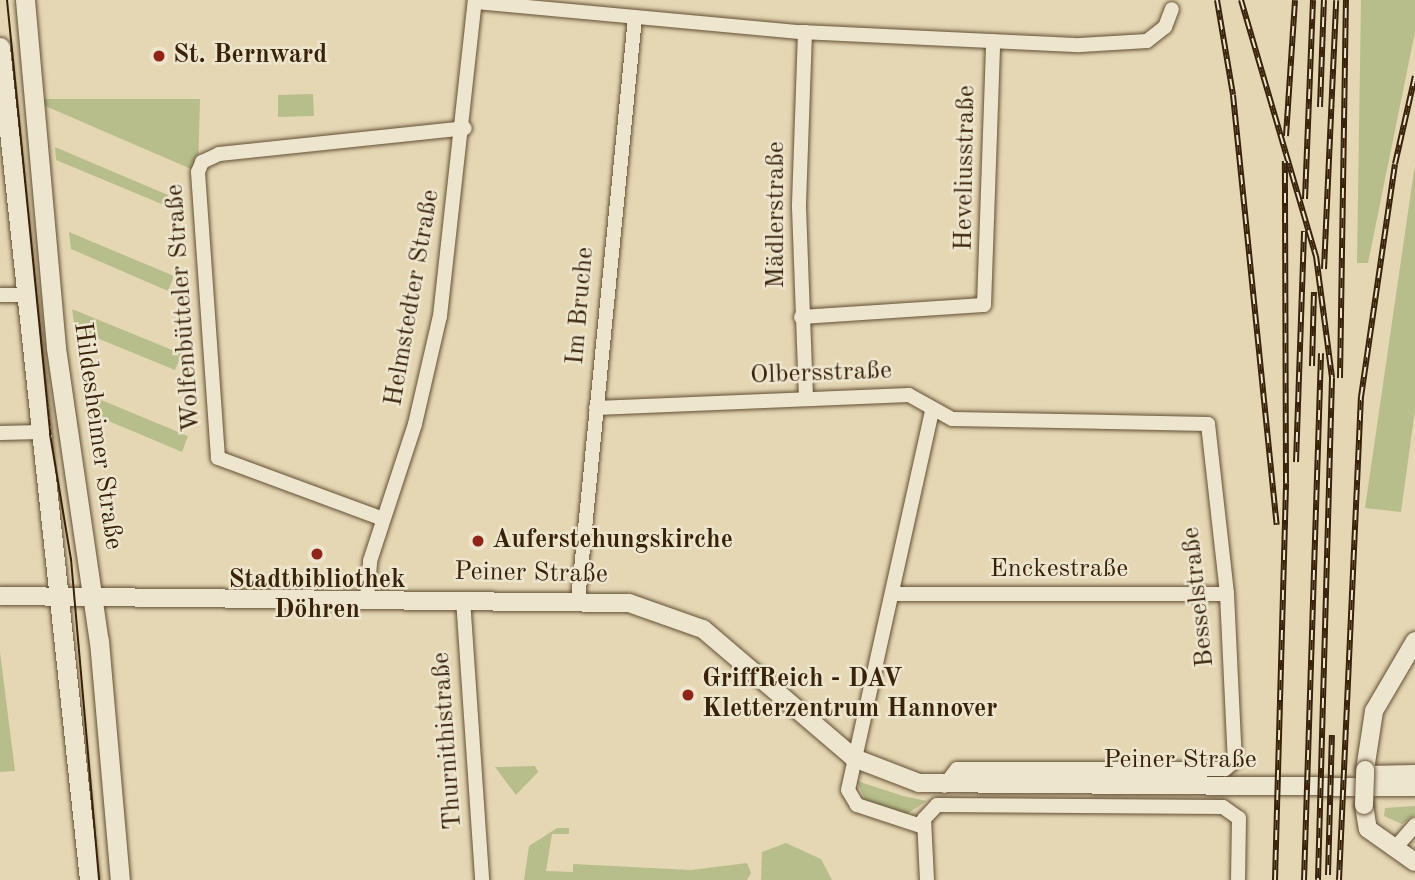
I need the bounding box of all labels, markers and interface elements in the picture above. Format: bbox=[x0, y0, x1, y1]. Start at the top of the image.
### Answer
place label: St. Bernward bbox=[173, 40, 327, 72]
marker: St. Bernward bbox=[151, 48, 167, 64]
street label: Heveliusstraße bbox=[949, 85, 983, 251]
street label: Mädlerstraße bbox=[761, 141, 793, 289]
street label: Wolfenbütteler Straße bbox=[160, 183, 208, 433]
street label: Helmstedter Straße bbox=[379, 187, 447, 409]
street label: Im Bruche bbox=[560, 246, 602, 366]
street label: Hildesheimer Straße bbox=[66, 320, 128, 552]
street label: Olbersstraße bbox=[750, 356, 892, 392]
place label: Auferstehungskirche bbox=[492, 525, 733, 557]
street label: Besselstraße bbox=[1176, 525, 1222, 669]
marker: Auferstehungskirche bbox=[470, 533, 486, 549]
marker: Stadtbibliothek Döhren bbox=[309, 546, 325, 562]
street label: Enckestraße bbox=[990, 554, 1128, 586]
street label: Peiner Straße bbox=[454, 557, 608, 591]
place label: Stadtbibliothek Döhren bbox=[228, 565, 406, 626]
street label: Thurnithistraße bbox=[426, 651, 470, 831]
place label: GriffReich - DAV Kletterzentrum Hannover bbox=[702, 664, 997, 726]
marker: GriffReich - DAV Kletterzentrum Hannover bbox=[680, 687, 696, 703]
street label: Peiner Straße bbox=[1103, 745, 1257, 777]

